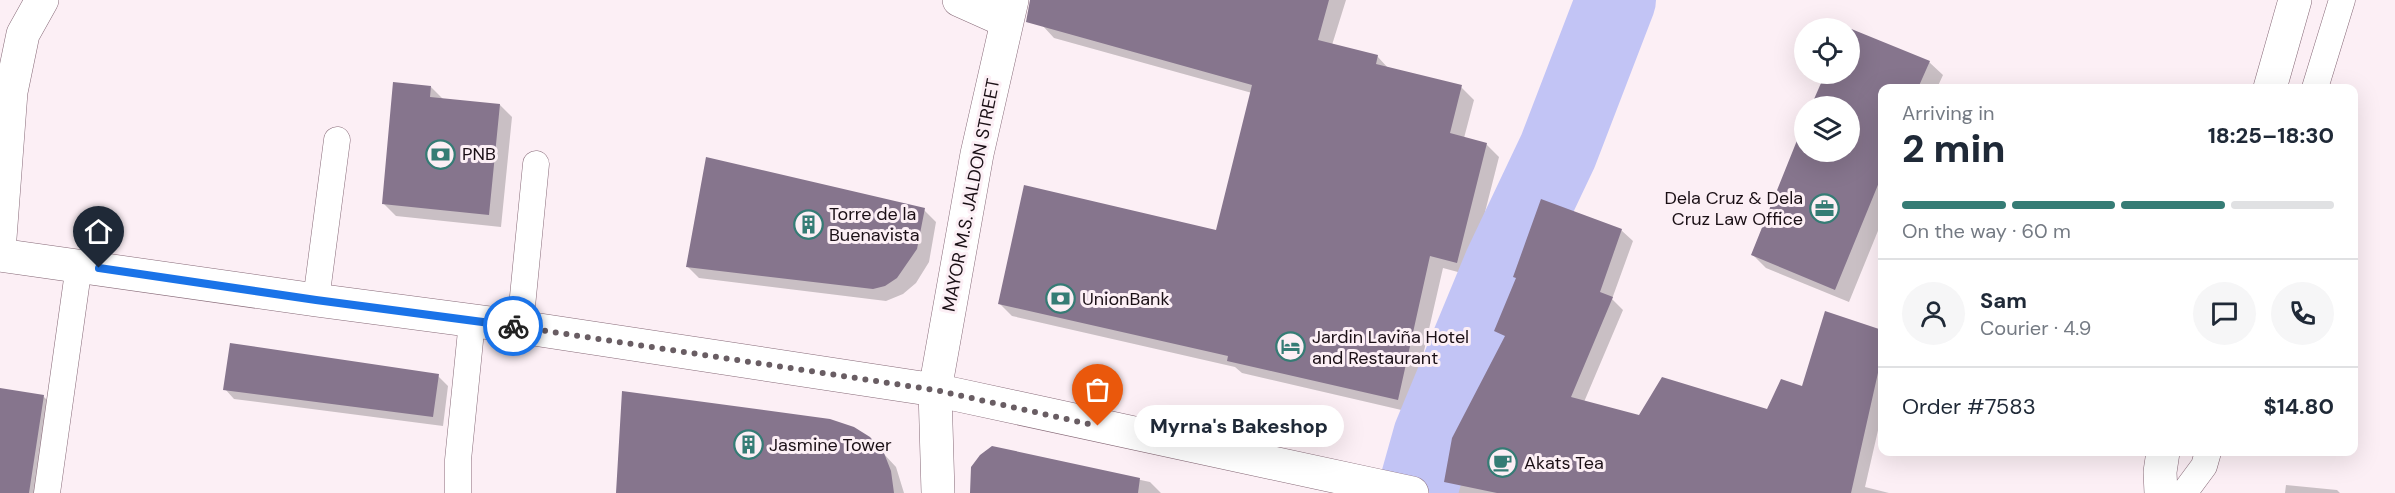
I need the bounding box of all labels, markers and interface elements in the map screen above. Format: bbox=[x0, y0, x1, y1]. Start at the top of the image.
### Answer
map controls bbox=[1794, 18, 1860, 162]
button: locate bbox=[1794, 18, 1860, 84]
street label: MAYOR M.S. JALDON STREET bbox=[937, 76, 1005, 314]
button: layers bbox=[1794, 96, 1860, 162]
text: Arriving in bbox=[1902, 100, 1994, 126]
text: 18:25–18:30 bbox=[2208, 121, 2334, 150]
text: 2 min bbox=[1902, 123, 2006, 174]
bank icon: PNB bbox=[425, 138, 457, 170]
place label: PNB bbox=[462, 142, 496, 166]
place label: Dela Cruz & Dela Cruz Law Office bbox=[1664, 186, 1803, 231]
office icon: Dela Cruz & Dela Cruz Law Office bbox=[1808, 192, 1840, 224]
place label: Torre de la Buenavista bbox=[829, 202, 919, 247]
pin bbox=[73, 206, 124, 268]
building icon: Torre de la Buenavista bbox=[792, 208, 824, 240]
icon: home bbox=[82, 215, 115, 248]
text: On the way · 60 m bbox=[1902, 218, 2071, 244]
button: person bbox=[1902, 282, 1965, 345]
button: chat bbox=[2193, 282, 2256, 345]
button: phone bbox=[2271, 282, 2334, 345]
bank icon: UnionBank bbox=[1045, 283, 1077, 315]
text: Sam bbox=[1980, 286, 2027, 315]
place label: UnionBank bbox=[1082, 287, 1170, 311]
courier bbox=[483, 296, 543, 356]
icon: bike bbox=[497, 310, 530, 343]
text: Courier · 4.9 bbox=[1980, 315, 2091, 341]
place label: Jardin Laviña Hotel and Restaurant bbox=[1312, 325, 1469, 370]
hotel icon: Jardin Laviña Hotel and Restaurant bbox=[1275, 331, 1307, 363]
pin bbox=[1072, 364, 1123, 426]
icon: bag bbox=[1081, 373, 1114, 406]
text: Order #7583 bbox=[1902, 392, 2036, 421]
text: $14.80 bbox=[2263, 392, 2334, 421]
callout: Myrna's Bakeshop bbox=[1134, 405, 1344, 447]
text: Myrna's Bakeshop bbox=[1150, 413, 1328, 439]
building icon: Jasmine Tower bbox=[732, 429, 764, 461]
place label: Jasmine Tower bbox=[769, 433, 892, 457]
cafe icon: Akats Tea bbox=[1487, 447, 1519, 479]
place label: Akats Tea bbox=[1524, 451, 1604, 475]

